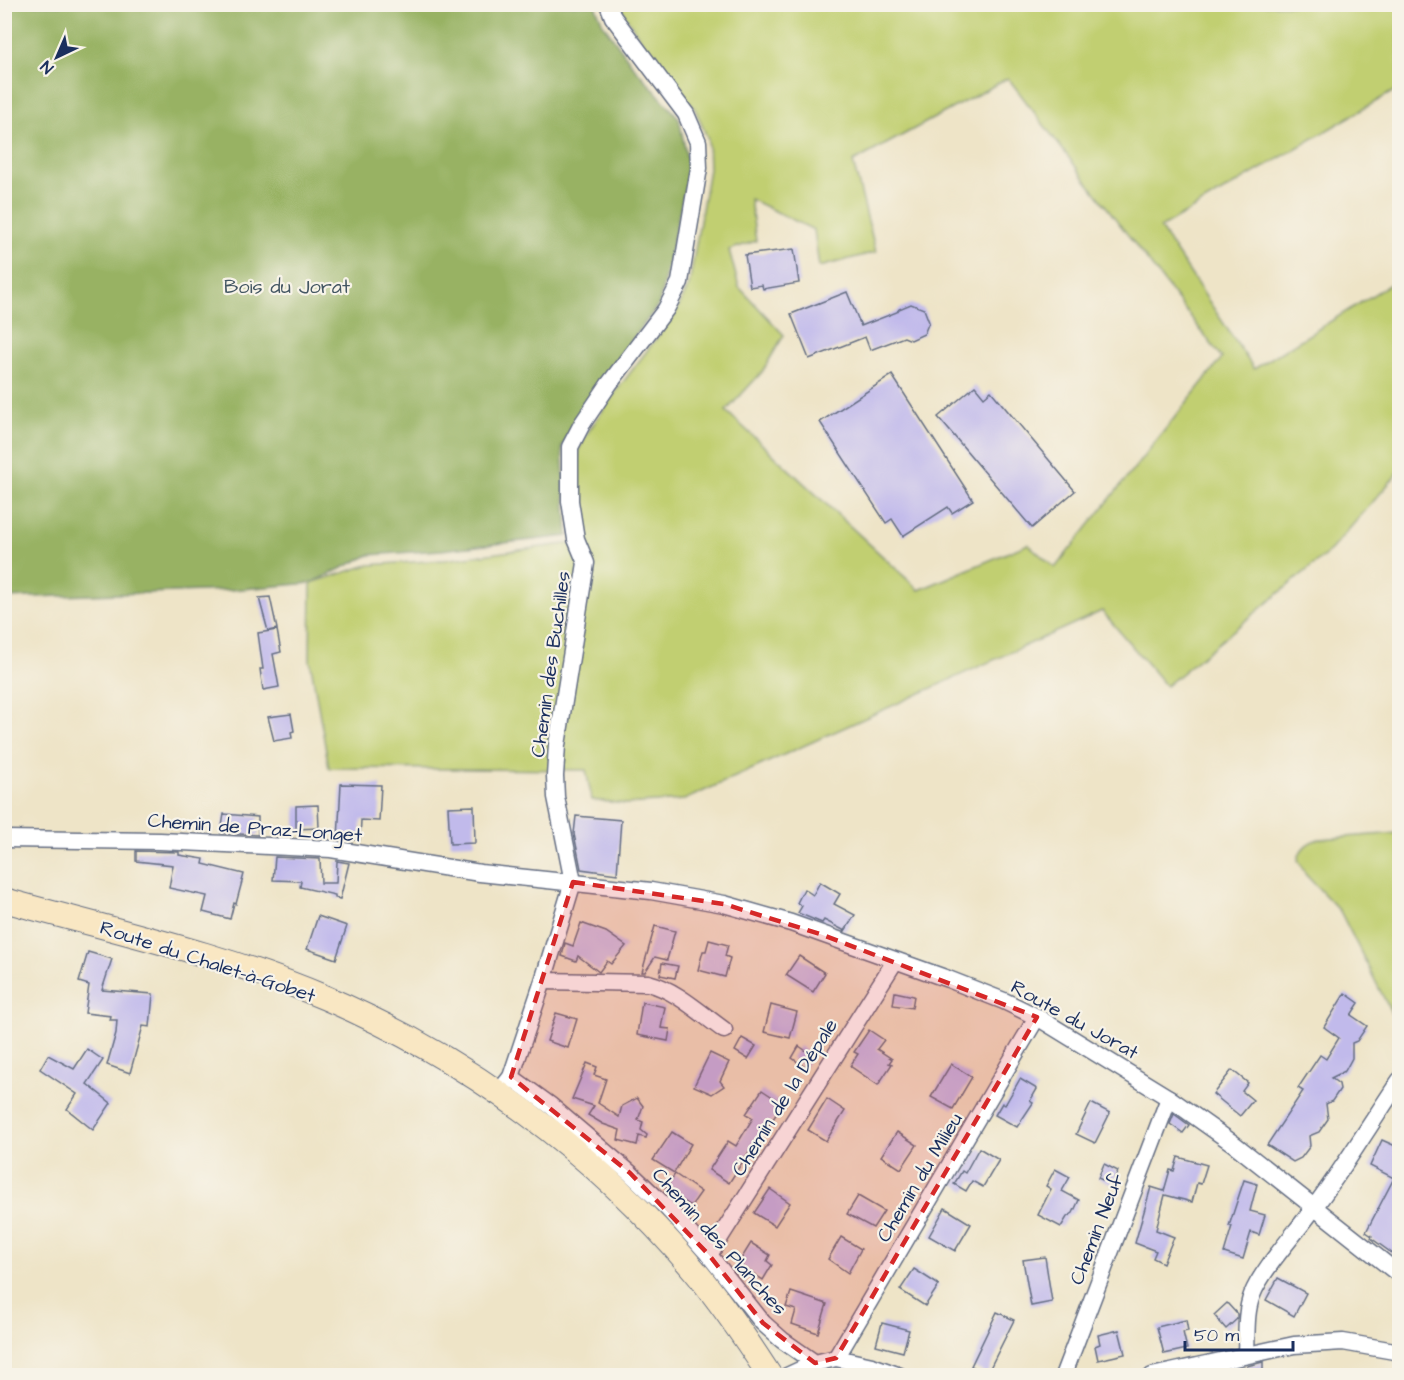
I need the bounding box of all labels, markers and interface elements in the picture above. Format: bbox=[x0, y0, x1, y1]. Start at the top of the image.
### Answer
north arrow bbox=[27, 27, 87, 87]
text: N bbox=[36, 56, 59, 78]
park label: Bois du Jorat bbox=[224, 273, 350, 301]
street label: Chemin des Buchilles bbox=[524, 569, 578, 759]
street label: Chemin de Praz-Longet bbox=[147, 807, 363, 850]
street label: Route du Chalet-à-Gobet bbox=[96, 914, 319, 1010]
street label: Route du Jorat bbox=[1006, 973, 1143, 1067]
street label: Chemin de la Dépale bbox=[725, 1013, 845, 1182]
street label: Chemin du Milieu bbox=[870, 1107, 970, 1248]
street label: Chemin des Planches bbox=[645, 1162, 793, 1322]
street label: Chemin Neuf bbox=[1063, 1170, 1131, 1289]
scale bar bbox=[1185, 1314, 1293, 1352]
text: 50 m bbox=[1194, 1323, 1239, 1348]

